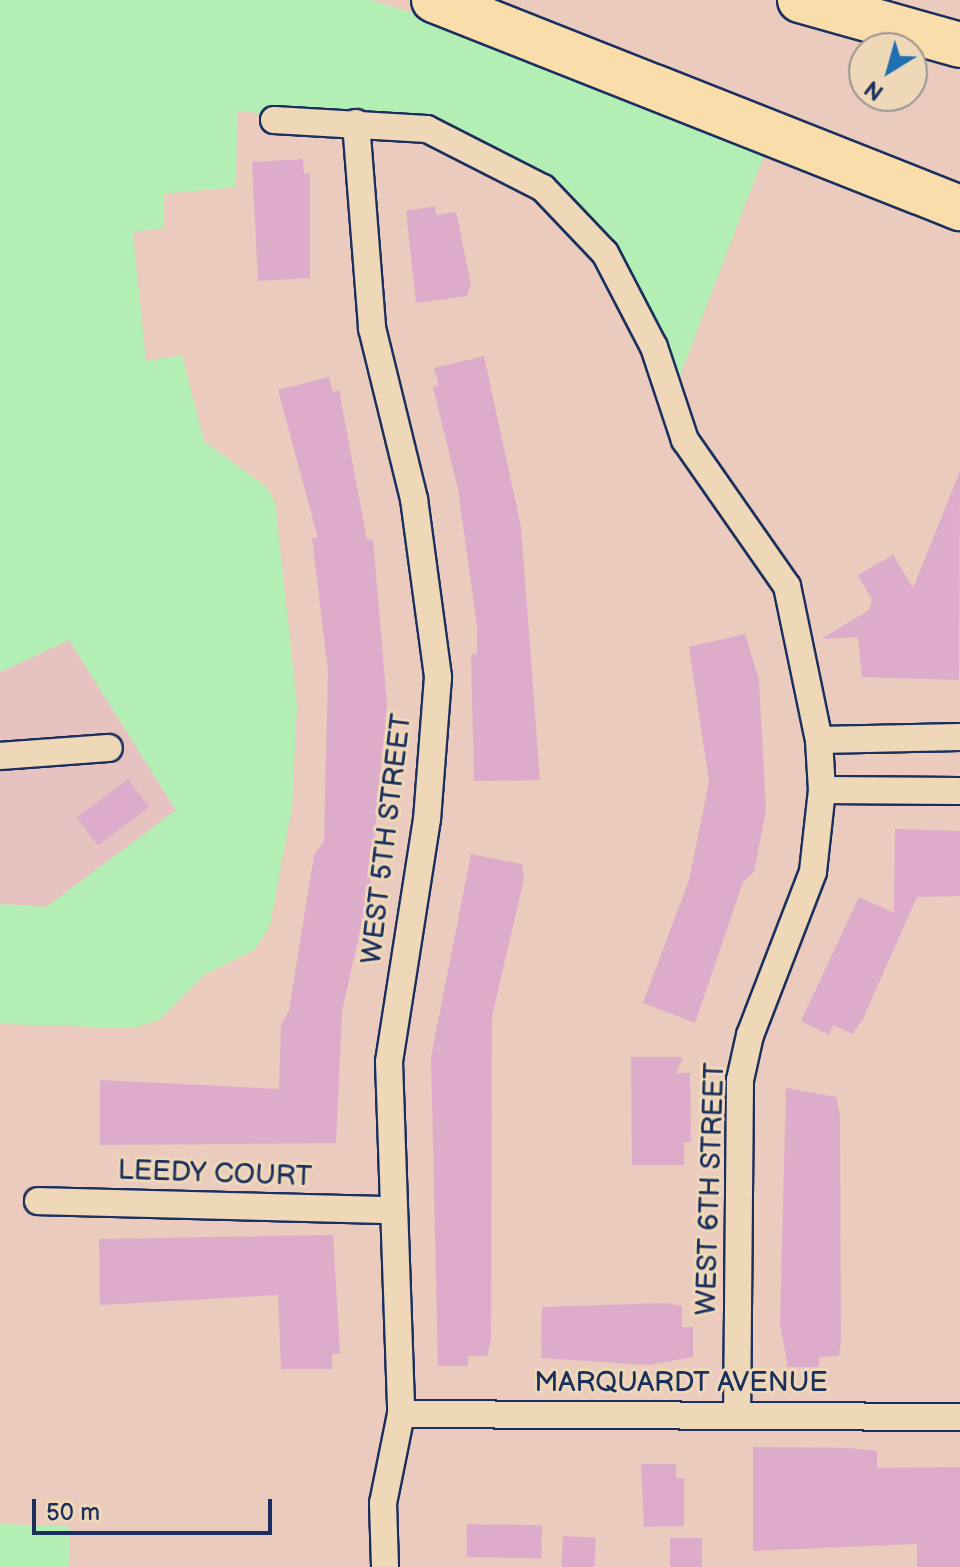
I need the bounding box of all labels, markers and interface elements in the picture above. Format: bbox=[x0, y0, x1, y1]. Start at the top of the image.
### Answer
north arrow bbox=[848, 32, 928, 112]
text: N bbox=[860, 74, 889, 106]
street label: WEST 5TH STREET bbox=[355, 712, 419, 966]
street label: WEST 6TH STREET bbox=[690, 1062, 732, 1316]
street label: LEEDY COURT bbox=[117, 1154, 313, 1194]
street label: MARQUARDT AVENUE bbox=[534, 1366, 828, 1400]
scale bar bbox=[36, 1483, 276, 1533]
text: 50 m bbox=[46, 1498, 100, 1527]

